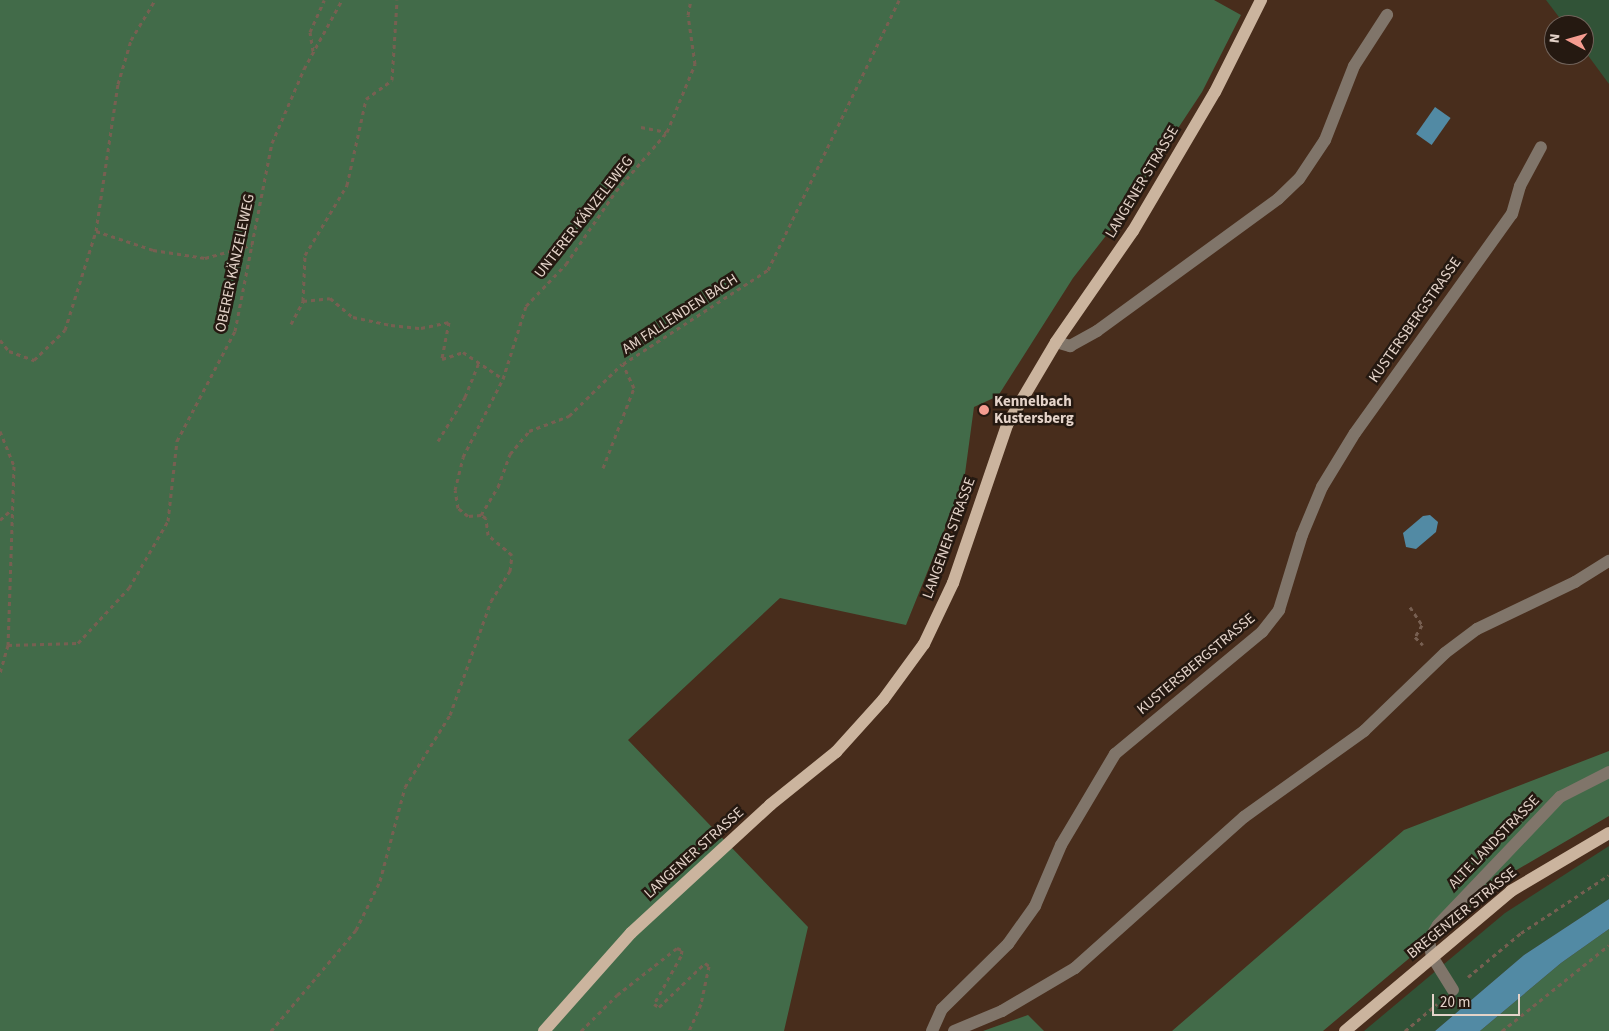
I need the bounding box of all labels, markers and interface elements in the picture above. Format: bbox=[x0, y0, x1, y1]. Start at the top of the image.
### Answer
north arrow bbox=[1544, 15, 1594, 65]
text: N bbox=[1545, 33, 1566, 44]
street label: LANGENER STRASSE bbox=[1101, 123, 1183, 241]
street label: UNTERER KÄNZELEWEG bbox=[531, 152, 637, 282]
street label: OBERER KÄNZELEWEG bbox=[212, 192, 258, 334]
street label: KUSTERSBERGSTRASSE bbox=[1365, 254, 1465, 386]
street label: AM FALLENDEN BACH bbox=[619, 270, 741, 358]
place label: Kennelbach Kustersberg bbox=[994, 392, 1074, 427]
marker: Kennelbach Kustersberg bbox=[978, 404, 990, 416]
street label: LANGENER STRASSE bbox=[919, 475, 979, 601]
street label: KUSTERSBERGSTRASSE bbox=[1133, 609, 1259, 719]
street label: ALTE LANDSTRASSE bbox=[1445, 791, 1543, 893]
street label: LANGENER STRASSE bbox=[641, 804, 747, 902]
street label: BREGENZER STRASSE bbox=[1404, 863, 1520, 963]
scale bar bbox=[1434, 984, 1522, 1016]
text: 20 m bbox=[1440, 992, 1470, 1013]

